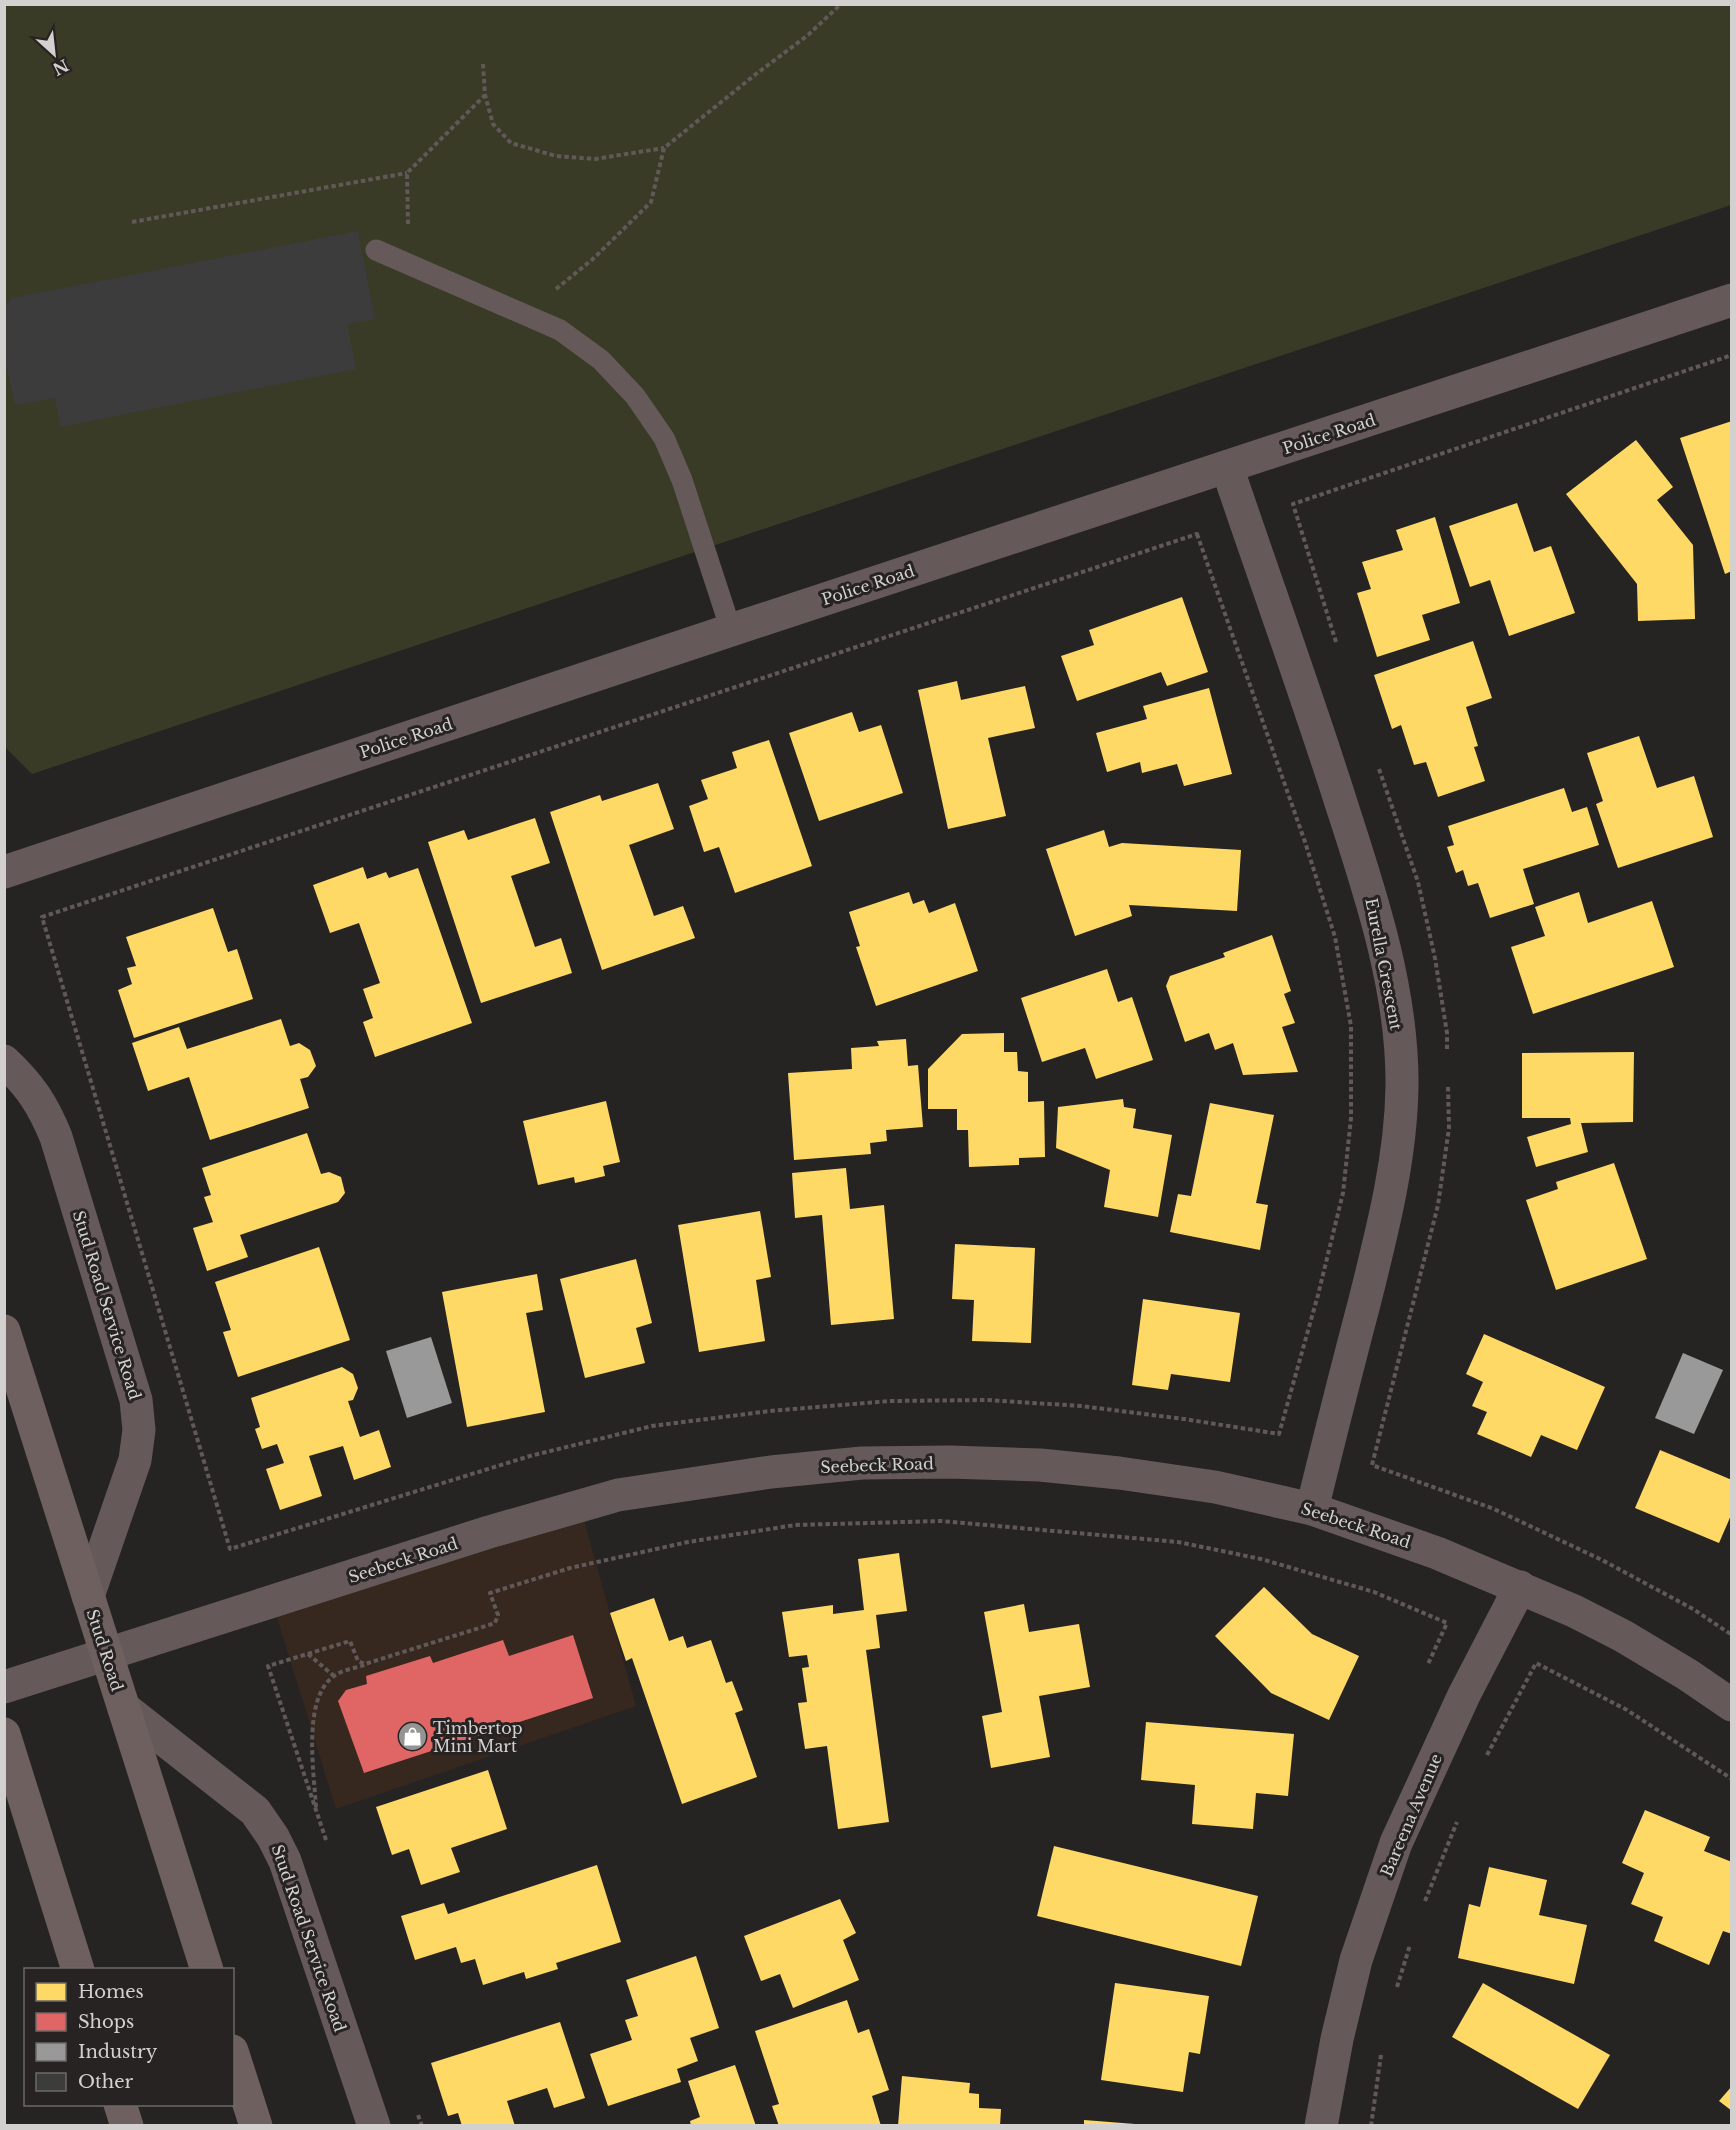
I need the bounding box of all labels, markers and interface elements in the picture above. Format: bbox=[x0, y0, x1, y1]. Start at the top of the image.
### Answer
north arrow bbox=[24, 24, 84, 84]
text: N bbox=[50, 55, 72, 80]
street label: Police Road bbox=[1280, 410, 1378, 458]
street label: Police Road bbox=[819, 561, 917, 609]
street label: Police Road bbox=[357, 714, 455, 762]
street label: Eurella Crescent bbox=[1361, 896, 1407, 1032]
street label: Stud Road Service Road bbox=[69, 1208, 145, 1402]
street label: Seebeck Road bbox=[820, 1453, 934, 1477]
street label: Seebeck Road bbox=[1299, 1498, 1413, 1552]
street label: Seebeck Road bbox=[346, 1533, 460, 1587]
street label: Stud Road bbox=[82, 1606, 128, 1694]
place label: Timbertop Mini Mart bbox=[433, 1718, 523, 1756]
shop icon: Timbertop Mini Mart bbox=[396, 1721, 428, 1753]
street label: Bareena Avenue bbox=[1376, 1751, 1446, 1879]
street label: Stud Road Service Road bbox=[268, 1842, 351, 2034]
legend bbox=[24, 1968, 234, 2106]
text: Homes bbox=[78, 1981, 144, 2003]
text: Shops bbox=[78, 2011, 134, 2033]
text: Industry bbox=[78, 2041, 158, 2063]
text: Other bbox=[78, 2071, 134, 2093]

